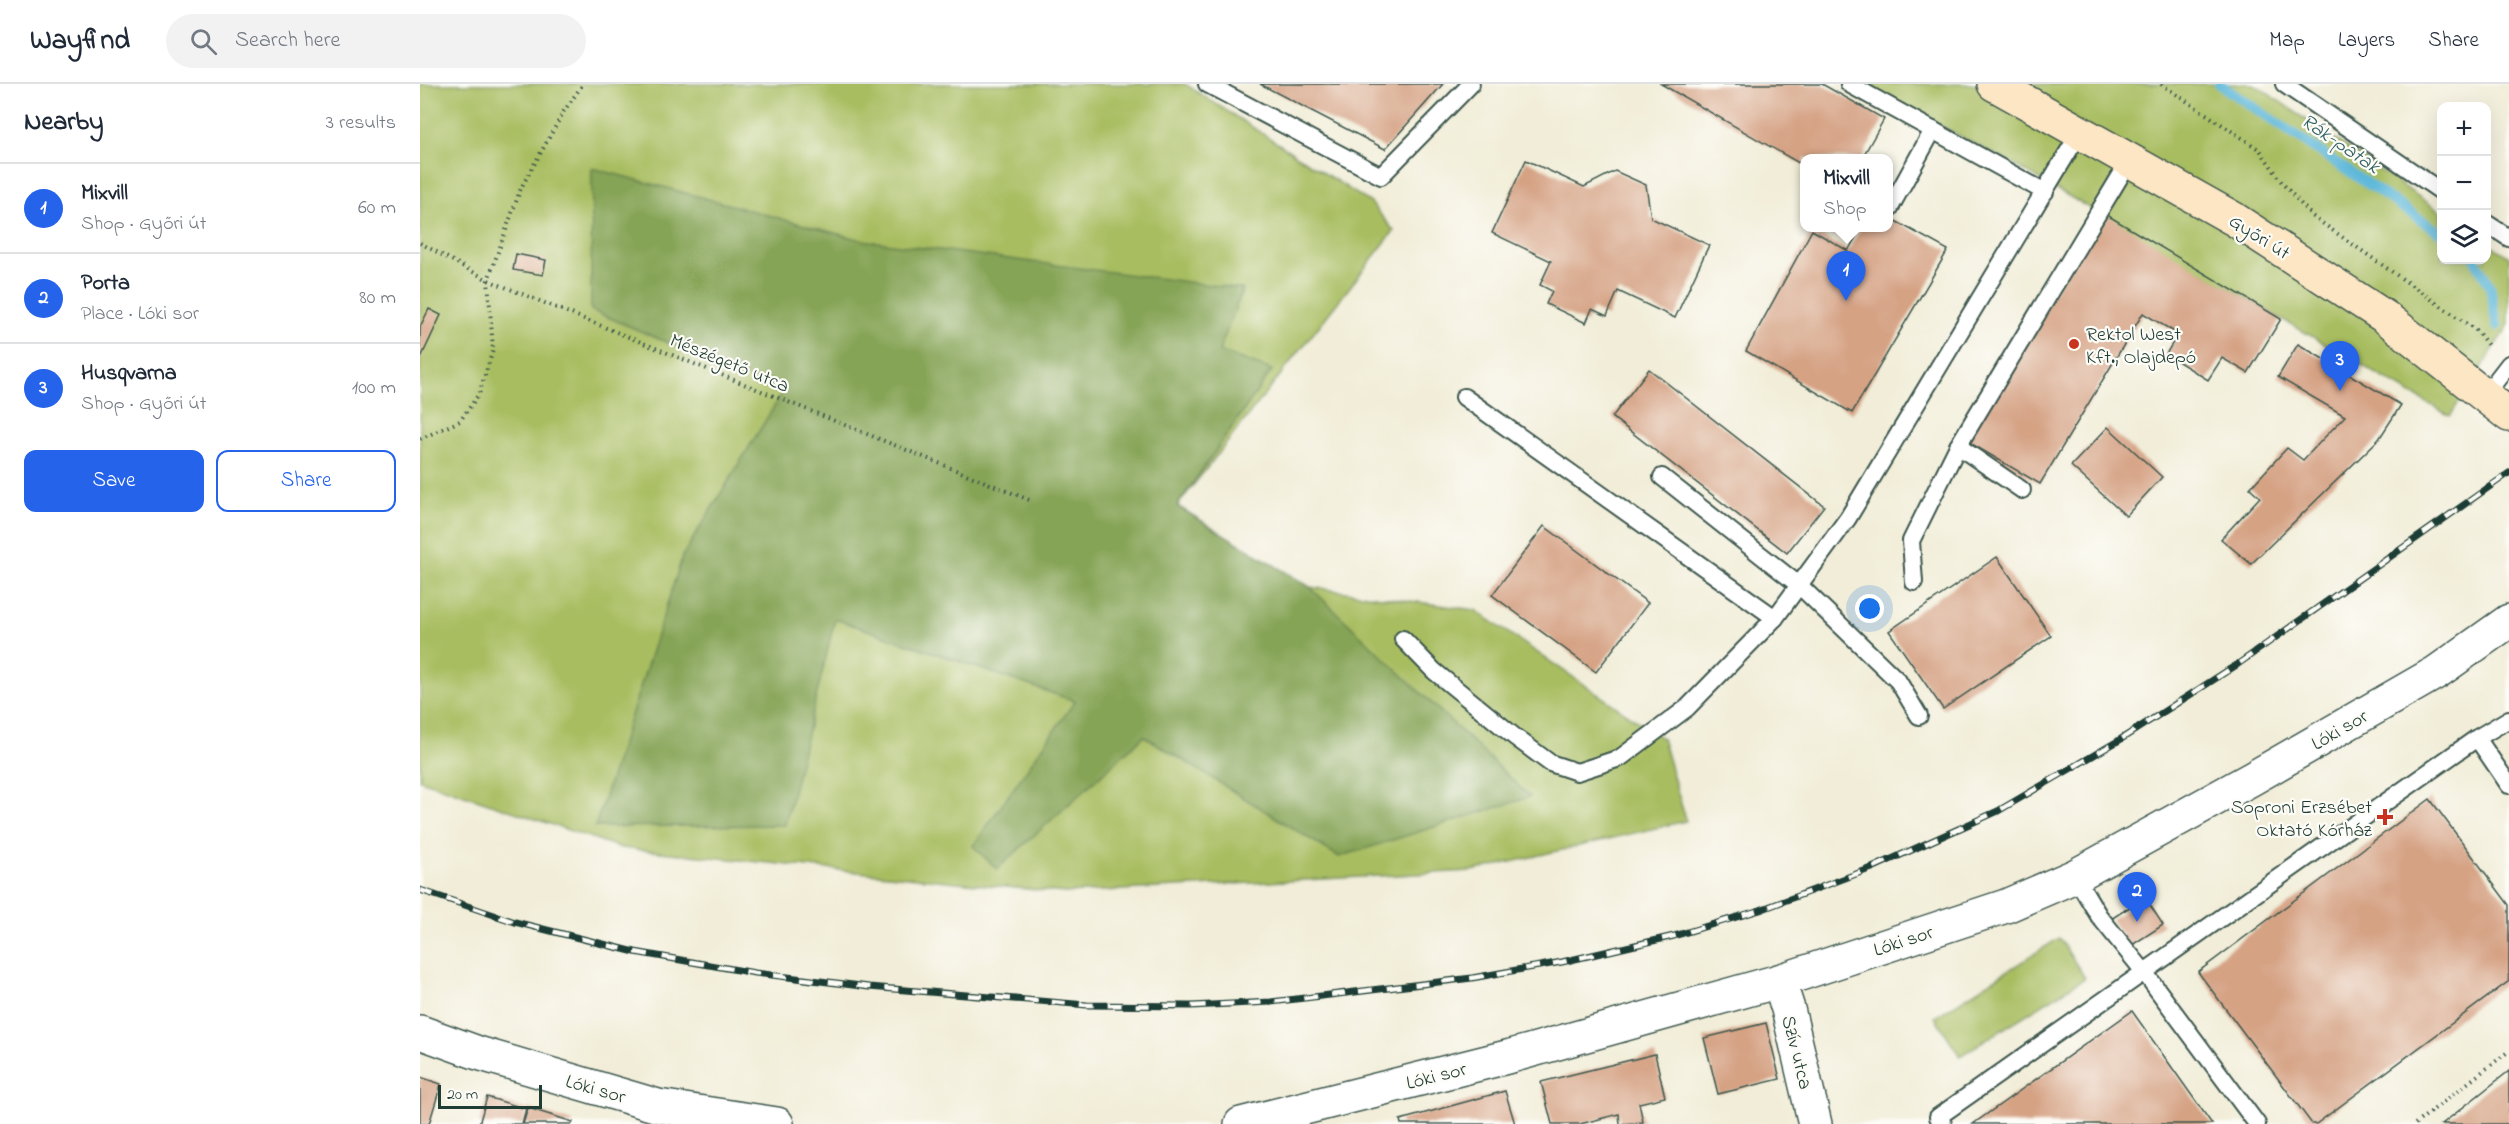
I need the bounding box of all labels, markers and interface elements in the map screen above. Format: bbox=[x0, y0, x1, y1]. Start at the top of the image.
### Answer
search box bbox=[166, 14, 586, 68]
text: Wayfind bbox=[30, 21, 130, 62]
icon: search bbox=[187, 25, 220, 58]
text: Search here bbox=[235, 25, 340, 57]
text: Map bbox=[2269, 26, 2305, 56]
text: Layers bbox=[2338, 26, 2395, 56]
text: Share bbox=[2428, 26, 2479, 56]
map controls bbox=[2437, 102, 2491, 264]
button: + bbox=[2437, 102, 2491, 156]
text: Nearby bbox=[24, 104, 103, 142]
water label: Rák-patak bbox=[2294, 107, 2386, 183]
text: 3 results bbox=[326, 109, 396, 138]
popup bbox=[1800, 154, 1893, 232]
button: − bbox=[2437, 156, 2491, 210]
text: Mixvill bbox=[1823, 163, 1870, 195]
text: Mixvill bbox=[81, 178, 128, 210]
text: 1 bbox=[40, 194, 47, 223]
text: 60 m bbox=[358, 194, 396, 223]
text: Shop bbox=[1823, 195, 1867, 224]
street label: Győri út bbox=[2222, 208, 2295, 268]
text: Shop · Győri út bbox=[81, 210, 206, 239]
button: layers bbox=[2437, 210, 2491, 264]
pin: 1 bbox=[1826, 252, 1866, 301]
text: Porta bbox=[81, 268, 130, 300]
text: 2 bbox=[39, 284, 48, 313]
text: 80 m bbox=[359, 284, 396, 313]
text: Place · Lóki sor bbox=[81, 300, 199, 329]
place label: Rektol West Kft., Olajdepó bbox=[2086, 321, 2196, 373]
street label: Mészégető utca bbox=[665, 327, 793, 402]
marker: Rektol West Kft., Olajdepó bbox=[2067, 337, 2081, 351]
pin: 3 bbox=[2320, 342, 2360, 391]
text: Husqvarna bbox=[81, 358, 177, 390]
text: 3 bbox=[39, 374, 48, 403]
text: 100 m bbox=[352, 374, 396, 403]
text: Shop · Győri út bbox=[81, 390, 206, 419]
button: Save bbox=[24, 450, 204, 512]
button: Share bbox=[216, 450, 396, 512]
your location bbox=[1855, 594, 1884, 623]
street label: Lóki sor bbox=[2306, 703, 2375, 759]
place label: Soproni Erzsébet Oktató Kórház bbox=[2231, 794, 2373, 846]
marker: Soproni Erzsébet Oktató Kórház bbox=[2376, 808, 2394, 826]
pin: 2 bbox=[2118, 872, 2156, 922]
street label: Lóki sor bbox=[1870, 919, 1938, 966]
street label: Szív utca bbox=[1772, 1013, 1819, 1093]
street label: Lóki sor bbox=[1403, 1056, 1471, 1099]
street label: Lóki sor bbox=[562, 1068, 630, 1113]
scale bar bbox=[438, 1082, 542, 1110]
text: 20 m bbox=[447, 1083, 478, 1107]

